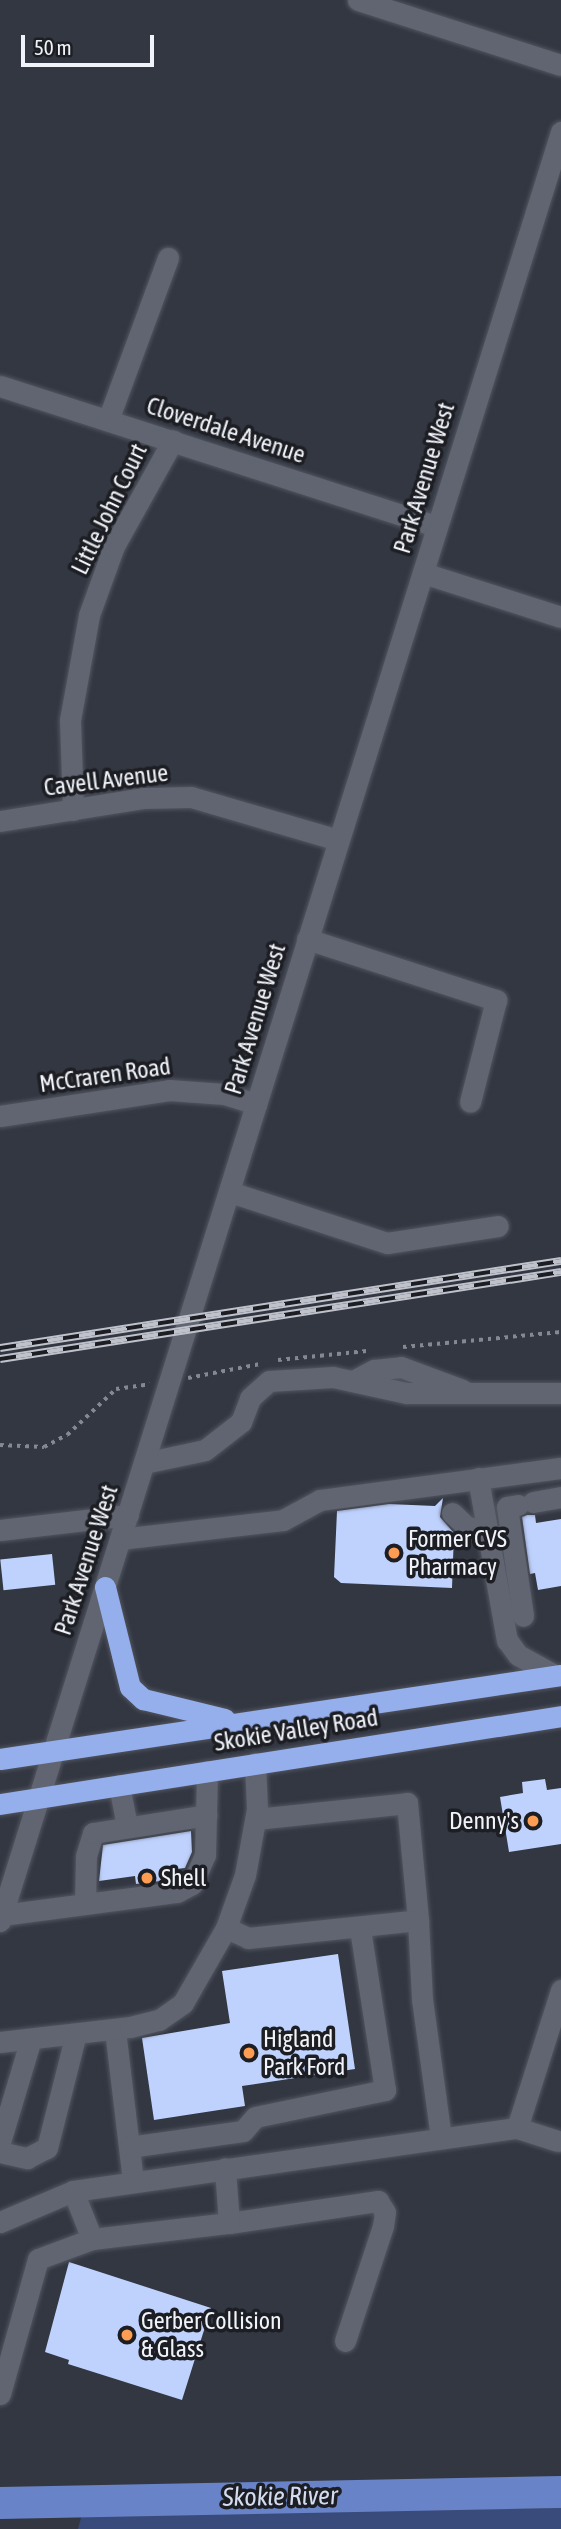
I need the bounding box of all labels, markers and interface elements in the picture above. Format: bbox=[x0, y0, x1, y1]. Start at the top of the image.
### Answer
scale bar bbox=[24, 21, 158, 65]
text: 50 m bbox=[34, 35, 72, 59]
street label: Cloverdale Avenue bbox=[143, 391, 309, 469]
street label: Park Avenue West bbox=[387, 399, 461, 557]
street label: Little John Court bbox=[65, 439, 153, 579]
street label: Cavell Avenue bbox=[42, 758, 170, 802]
street label: Park Avenue West bbox=[218, 940, 292, 1098]
street label: McCraren Road bbox=[38, 1052, 172, 1098]
street label: Park Avenue West bbox=[48, 1481, 124, 1639]
place label: Former CVS Pharmacy bbox=[408, 1525, 507, 1581]
marker: Former CVS Pharmacy bbox=[386, 1545, 402, 1561]
street label: Skokie Valley Road bbox=[212, 1703, 380, 1757]
place label: Denny's bbox=[449, 1807, 519, 1835]
marker: Denny's bbox=[525, 1813, 541, 1829]
place label: Shell bbox=[161, 1864, 206, 1892]
marker: Shell bbox=[139, 1870, 155, 1886]
place label: Higland Park Ford bbox=[263, 2025, 345, 2081]
marker: Higland Park Ford bbox=[241, 2045, 257, 2061]
place label: Gerber Collision & Glass bbox=[141, 2307, 282, 2363]
marker: Gerber Collision & Glass bbox=[119, 2327, 135, 2343]
water label: Skokie River bbox=[222, 2480, 338, 2514]

